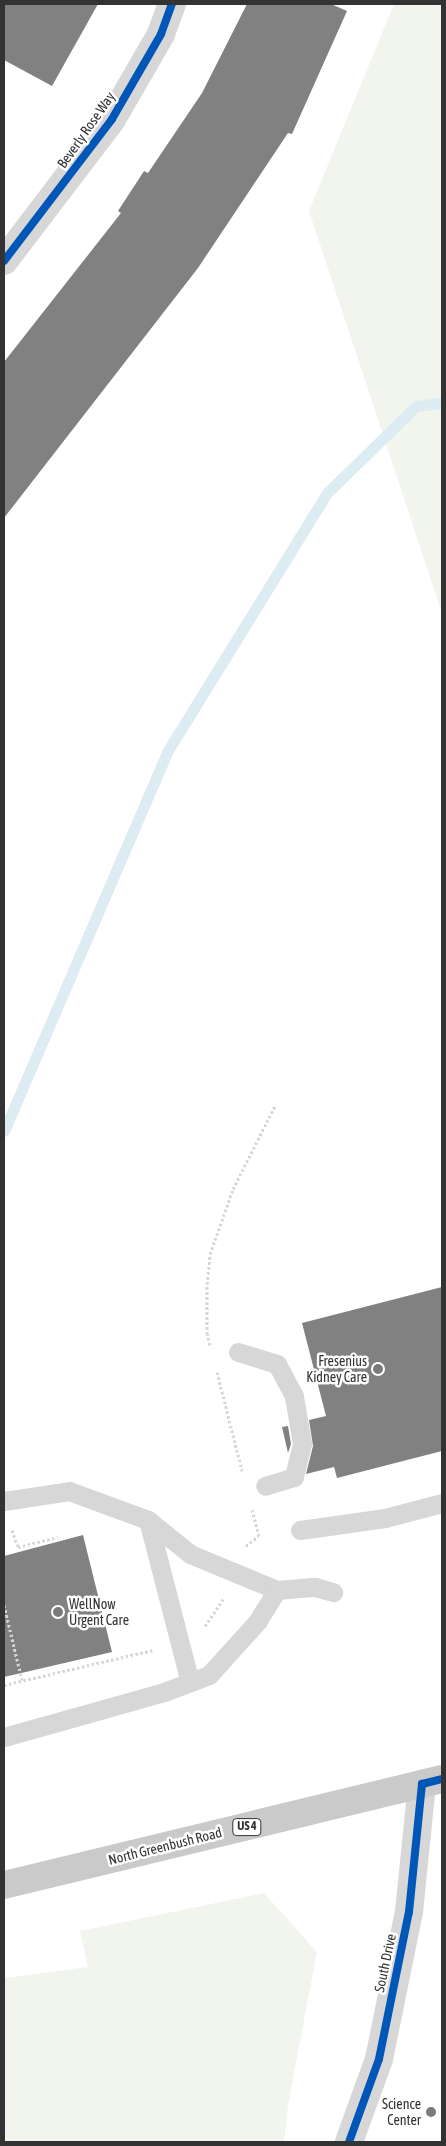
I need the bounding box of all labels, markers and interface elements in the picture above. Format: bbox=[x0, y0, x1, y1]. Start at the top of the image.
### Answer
street label: Beverly Rose Way bbox=[54, 89, 118, 171]
place label: Fresenius Kidney Care bbox=[306, 1353, 367, 1385]
marker: Fresenius Kidney Care bbox=[371, 1362, 385, 1376]
place label: WellNow Urgent Care bbox=[69, 1596, 129, 1628]
marker: WellNow Urgent Care bbox=[51, 1605, 65, 1619]
road number: US 4 bbox=[232, 1818, 262, 1836]
street label: North Greenbush Road bbox=[107, 1824, 223, 1868]
street label: South Drive bbox=[371, 1932, 399, 1994]
place label: Science Center bbox=[382, 2096, 421, 2128]
marker: Science Center bbox=[425, 2106, 437, 2118]

